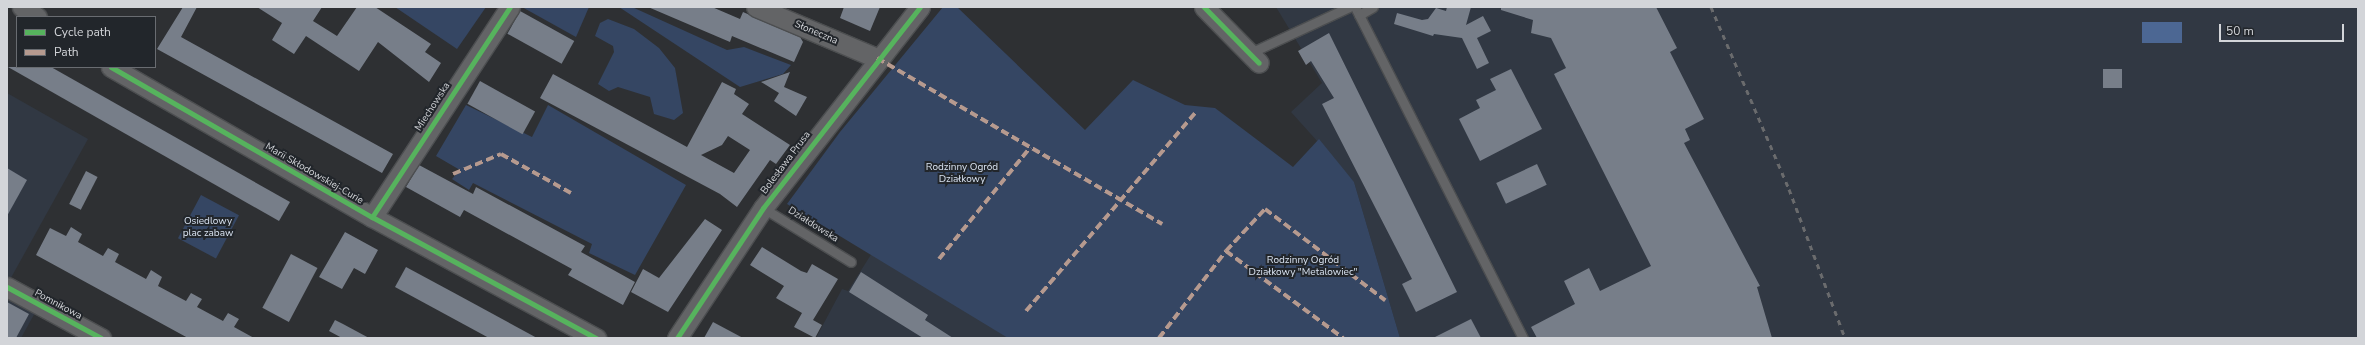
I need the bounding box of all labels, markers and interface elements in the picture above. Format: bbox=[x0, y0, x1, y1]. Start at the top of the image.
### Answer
legend bbox=[16, 16, 156, 68]
scale bar bbox=[2221, 16, 2346, 42]
street label: Słoneczna bbox=[793, 19, 839, 47]
text: 50 m bbox=[2226, 23, 2254, 39]
text: Cycle path bbox=[54, 24, 111, 40]
text: Path bbox=[54, 44, 79, 60]
street label: Miechowska bbox=[413, 81, 453, 133]
street label: Bolesława Prusa bbox=[759, 129, 813, 197]
street label: Marii Skłodowskiej-Curie bbox=[263, 141, 365, 207]
park label: Rodzinny Ogród Działkowy bbox=[926, 161, 998, 184]
street label: Działdowska bbox=[786, 205, 840, 245]
park label: Osiedlowy plac zabaw bbox=[183, 215, 233, 238]
park label: Rodzinny Ogród Działkowy "Metalowiec" bbox=[1249, 254, 1357, 278]
street label: Pomnikowa bbox=[32, 287, 84, 323]

